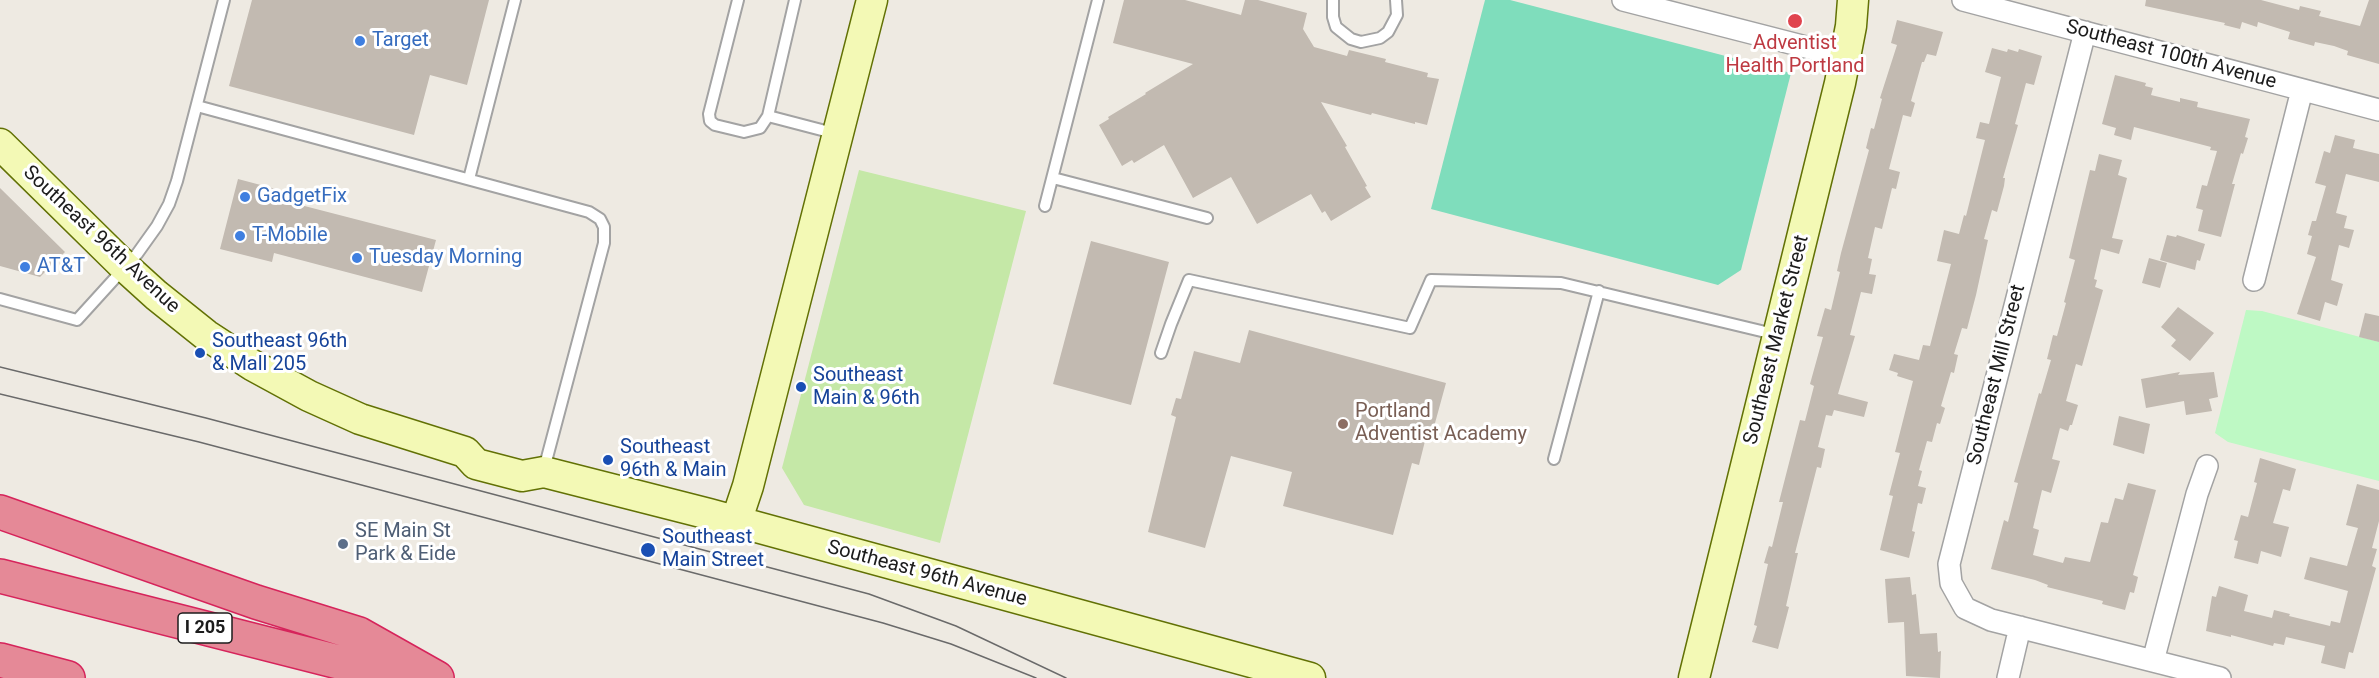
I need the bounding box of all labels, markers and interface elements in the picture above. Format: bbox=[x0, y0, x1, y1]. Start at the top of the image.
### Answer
marker: Adventist Health Portland bbox=[1786, 12, 1804, 30]
street label: Southeast 100th Avenue bbox=[2063, 15, 2279, 95]
place label: Target bbox=[372, 29, 429, 53]
place label: Adventist Health Portland bbox=[1726, 32, 1864, 79]
marker: Target bbox=[353, 34, 367, 48]
street label: Southeast 96th Avenue bbox=[18, 161, 184, 319]
place label: GadgetFix bbox=[257, 185, 347, 209]
marker: GadgetFix bbox=[238, 190, 252, 204]
place label: T-Mobile bbox=[252, 224, 328, 248]
marker: T-Mobile bbox=[233, 229, 247, 243]
street label: Southeast Market Street bbox=[1739, 233, 1815, 447]
place label: Tuesday Morning bbox=[369, 246, 522, 270]
marker: Tuesday Morning bbox=[350, 251, 364, 265]
place label: AT&T bbox=[37, 255, 85, 279]
marker: AT&T bbox=[18, 260, 32, 274]
street label: Southeast Mill Street bbox=[1963, 282, 2031, 468]
place label: Southeast 96th & Mall 205 bbox=[212, 330, 347, 377]
marker: Southeast 96th & Mall 205 bbox=[193, 346, 207, 360]
place label: Southeast Main & 96th bbox=[813, 364, 920, 411]
marker: Southeast Main & 96th bbox=[794, 380, 808, 394]
place label: Portland Adventist Academy bbox=[1355, 400, 1527, 447]
marker: Portland Adventist Academy bbox=[1336, 417, 1350, 431]
place label: Southeast 96th & Main bbox=[620, 436, 727, 483]
marker: Southeast 96th & Main bbox=[601, 453, 615, 467]
place label: SE Main St Park & Eide bbox=[355, 520, 456, 567]
place label: Southeast Main Street bbox=[662, 526, 764, 573]
street label: Southeast 96th Avenue bbox=[825, 536, 1029, 612]
marker: SE Main St Park & Eide bbox=[336, 537, 350, 551]
marker: Southeast Main Street bbox=[639, 541, 657, 559]
road number: I 205 bbox=[178, 613, 232, 643]

